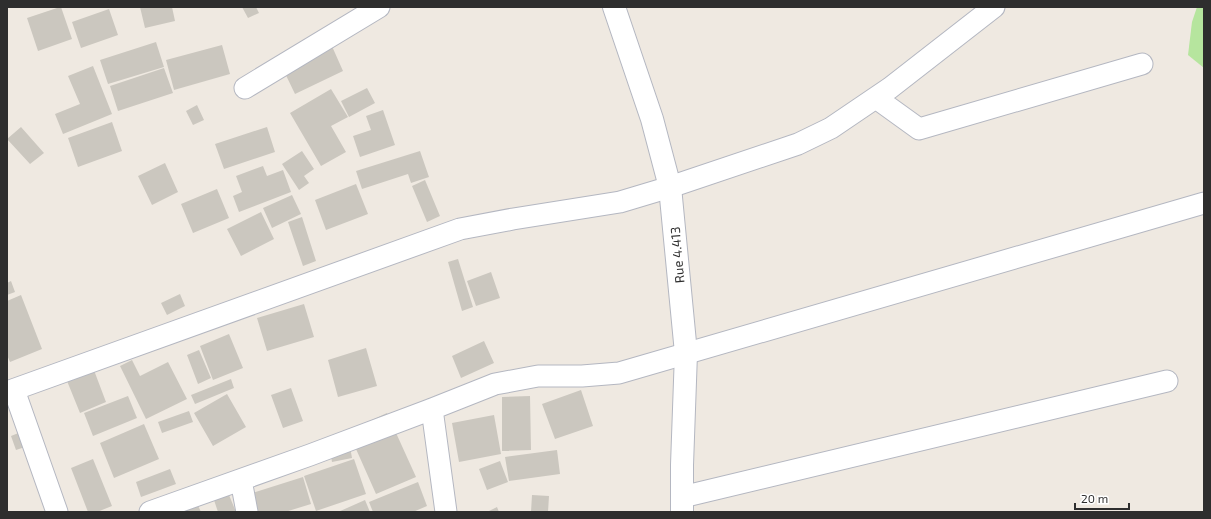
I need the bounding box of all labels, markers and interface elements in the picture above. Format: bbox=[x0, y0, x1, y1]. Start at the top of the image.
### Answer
street label: Rue 4.413 bbox=[667, 226, 687, 284]
scale bar bbox=[1075, 485, 1129, 511]
text: 20 m bbox=[1081, 491, 1108, 505]

